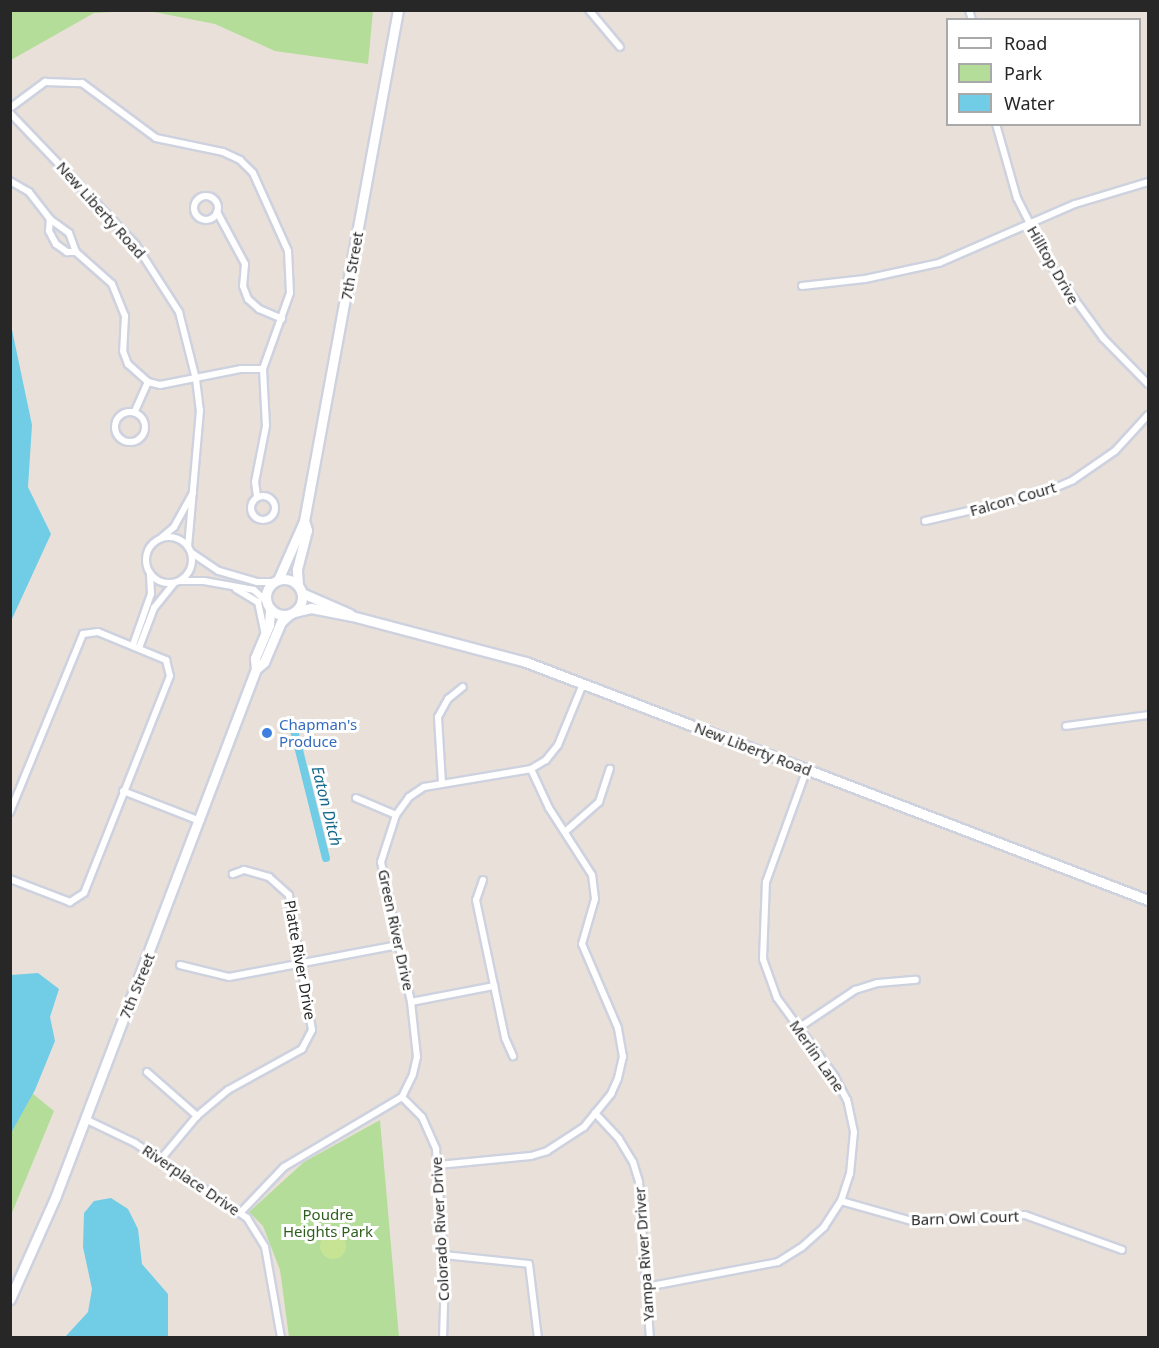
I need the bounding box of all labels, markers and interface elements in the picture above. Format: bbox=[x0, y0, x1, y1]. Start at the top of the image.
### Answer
legend bbox=[946, 18, 1141, 126]
text: Road bbox=[1004, 31, 1047, 55]
text: Park bbox=[1004, 61, 1042, 85]
text: Water bbox=[1004, 91, 1055, 115]
street label: New Liberty Road bbox=[53, 158, 149, 262]
street label: Hilltop Drive bbox=[1023, 223, 1083, 307]
street label: 7th Street bbox=[337, 230, 367, 302]
street label: Falcon Court bbox=[968, 478, 1058, 520]
place label: Chapman's Produce bbox=[279, 715, 357, 750]
street label: New Liberty Road bbox=[692, 718, 814, 780]
marker: Chapman's Produce bbox=[260, 726, 274, 740]
water label: Eaton Ditch bbox=[308, 764, 346, 848]
street label: Green River Drive bbox=[374, 868, 418, 992]
street label: Platte River Drive bbox=[281, 899, 319, 1021]
street label: 7th Street bbox=[116, 951, 158, 1021]
street label: Merlin Lane bbox=[786, 1017, 848, 1095]
street label: Riverplace Drive bbox=[139, 1141, 243, 1219]
street label: Colorado River Drive bbox=[427, 1156, 453, 1302]
street label: Yampa River Driver bbox=[630, 1186, 658, 1322]
park label: Poudre Heights Park bbox=[283, 1205, 373, 1240]
street label: Barn Owl Court bbox=[911, 1207, 1019, 1229]

